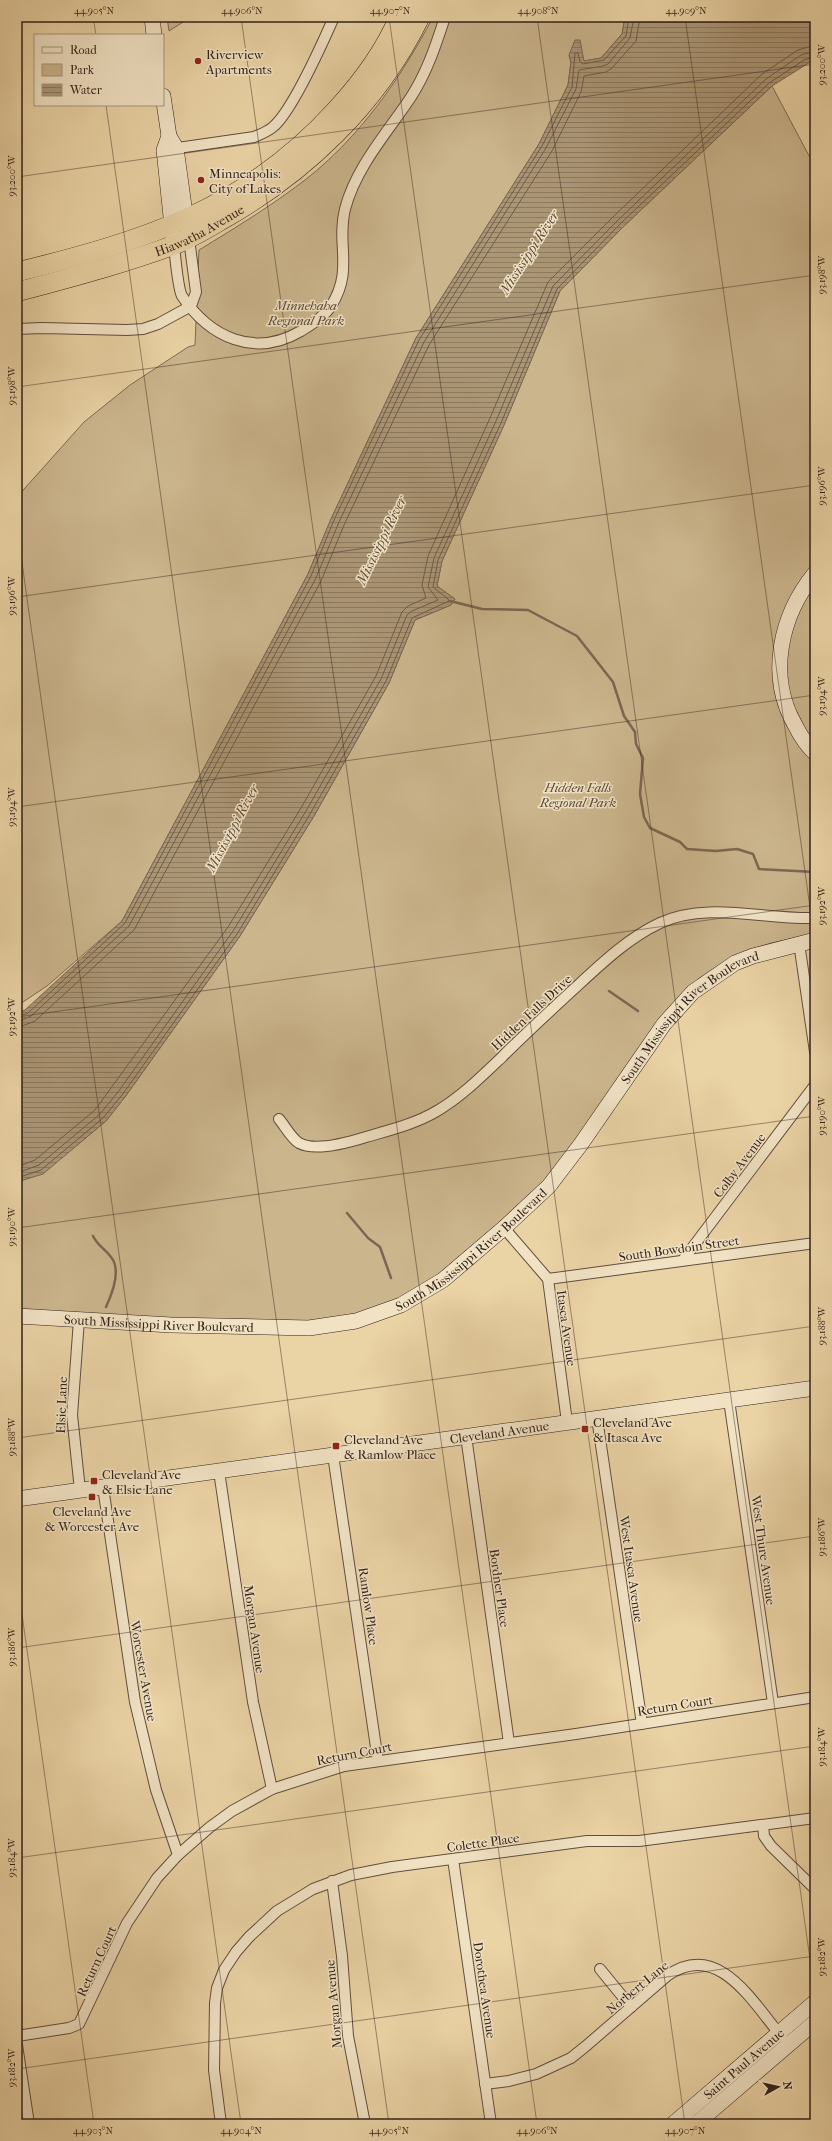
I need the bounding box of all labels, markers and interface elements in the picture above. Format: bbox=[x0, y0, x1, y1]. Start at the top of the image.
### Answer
text: 44.905°N bbox=[74, 5, 115, 17]
text: 44.906°N bbox=[221, 5, 263, 17]
text: 44.907°N bbox=[370, 5, 411, 17]
text: 44.908°N bbox=[518, 5, 559, 17]
text: 44.909°N bbox=[665, 5, 707, 17]
legend bbox=[34, 34, 164, 106]
text: Road bbox=[70, 43, 97, 57]
text: 93.200°W bbox=[816, 43, 828, 85]
place label: Riverview Apartments bbox=[205, 47, 272, 77]
marker: Riverview Apartments bbox=[193, 56, 203, 66]
text: Park bbox=[70, 63, 95, 77]
text: Water bbox=[69, 83, 103, 97]
text: 93.200°W bbox=[6, 154, 18, 196]
place label: Minneapolis: City of Lakes bbox=[209, 166, 281, 196]
marker: Minneapolis: City of Lakes bbox=[196, 175, 206, 185]
street label: Hiawatha Avenue bbox=[153, 201, 247, 259]
water label: Mississippi River bbox=[495, 206, 564, 298]
text: 93.198°W bbox=[816, 255, 828, 294]
park label: Minnehaha Regional Park bbox=[267, 298, 344, 328]
text: 93.198°W bbox=[6, 366, 18, 405]
text: 93.196°W bbox=[816, 465, 828, 505]
water label: Mississippi River bbox=[352, 492, 411, 588]
text: 93.196°W bbox=[6, 575, 18, 615]
text: 93.194°W bbox=[816, 675, 828, 716]
water label: Mississippi River bbox=[202, 780, 263, 876]
park label: Hidden Falls Regional Park bbox=[539, 780, 616, 810]
text: 93.194°W bbox=[6, 786, 18, 827]
text: 93.192°W bbox=[816, 885, 828, 925]
street label: South Mississippi River Boulevard bbox=[618, 948, 761, 1087]
street label: Hidden Falls Drive bbox=[488, 971, 575, 1053]
text: 93.192°W bbox=[6, 996, 18, 1036]
text: 93.190°W bbox=[816, 1095, 828, 1136]
street label: Colby Avenue bbox=[710, 1130, 769, 1201]
street label: South Mississippi River Boulevard bbox=[394, 1185, 551, 1314]
text: 93.190°W bbox=[6, 1206, 18, 1247]
street label: South Bowdoin Street bbox=[618, 1233, 741, 1264]
street label: Itasca Avenue bbox=[554, 1289, 579, 1368]
text: 93.188°W bbox=[816, 1306, 828, 1345]
street label: South Mississippi River Boulevard bbox=[64, 1312, 255, 1335]
street label: Elsie Lane bbox=[53, 1376, 70, 1434]
place label: Cleveland Ave & Itasca Ave bbox=[593, 1415, 673, 1445]
text: 93.188°W bbox=[6, 1417, 18, 1456]
street label: Cleveland Avenue bbox=[449, 1418, 551, 1447]
marker: Cleveland Ave & Itasca Ave bbox=[580, 1424, 590, 1434]
place label: Cleveland Ave & Ramlow Place bbox=[344, 1432, 436, 1462]
marker: Cleveland Ave & Ramlow Place bbox=[331, 1441, 341, 1451]
place label: Cleveland Ave & Elsie Lane bbox=[102, 1467, 182, 1497]
marker: Cleveland Ave & Elsie Lane bbox=[89, 1476, 99, 1486]
marker: Cleveland Ave & Worcester Ave bbox=[87, 1492, 97, 1502]
street label: West Thure Avenue bbox=[748, 1493, 779, 1606]
place label: Cleveland Ave & Worcester Ave bbox=[45, 1504, 140, 1534]
street label: West Itasca Avenue bbox=[616, 1514, 646, 1624]
text: 93.186°W bbox=[816, 1516, 828, 1556]
street label: Bordner Place bbox=[487, 1548, 513, 1629]
street label: Ramlow Place bbox=[356, 1566, 381, 1646]
street label: Morgan Avenue bbox=[241, 1584, 268, 1675]
street label: Worcester Avenue bbox=[127, 1618, 160, 1723]
text: 93.186°W bbox=[6, 1626, 18, 1666]
street label: Return Court bbox=[636, 1692, 714, 1719]
text: 93.184°W bbox=[816, 1726, 828, 1767]
street label: Return Court bbox=[315, 1739, 393, 1768]
street label: Colette Place bbox=[446, 1830, 521, 1855]
text: 93.184°W bbox=[6, 1837, 18, 1878]
street label: Return Court bbox=[74, 1923, 120, 1999]
text: 93.182°W bbox=[816, 1937, 828, 1976]
street label: Dorothea Avenue bbox=[470, 1941, 499, 2040]
street label: Norbert Lane bbox=[603, 1957, 672, 2017]
street label: Morgan Avenue bbox=[322, 1958, 345, 2049]
street label: Saint Paul Avenue bbox=[701, 2025, 787, 2102]
text: 93.182°W bbox=[6, 2048, 18, 2087]
north arrow bbox=[758, 2067, 798, 2107]
text: N bbox=[780, 2081, 795, 2091]
text: 44.903°N bbox=[73, 2125, 113, 2137]
text: 44.904°N bbox=[220, 2125, 262, 2137]
text: 44.905°N bbox=[369, 2125, 410, 2137]
text: 44.906°N bbox=[516, 2125, 558, 2137]
text: 44.907°N bbox=[665, 2125, 706, 2137]

